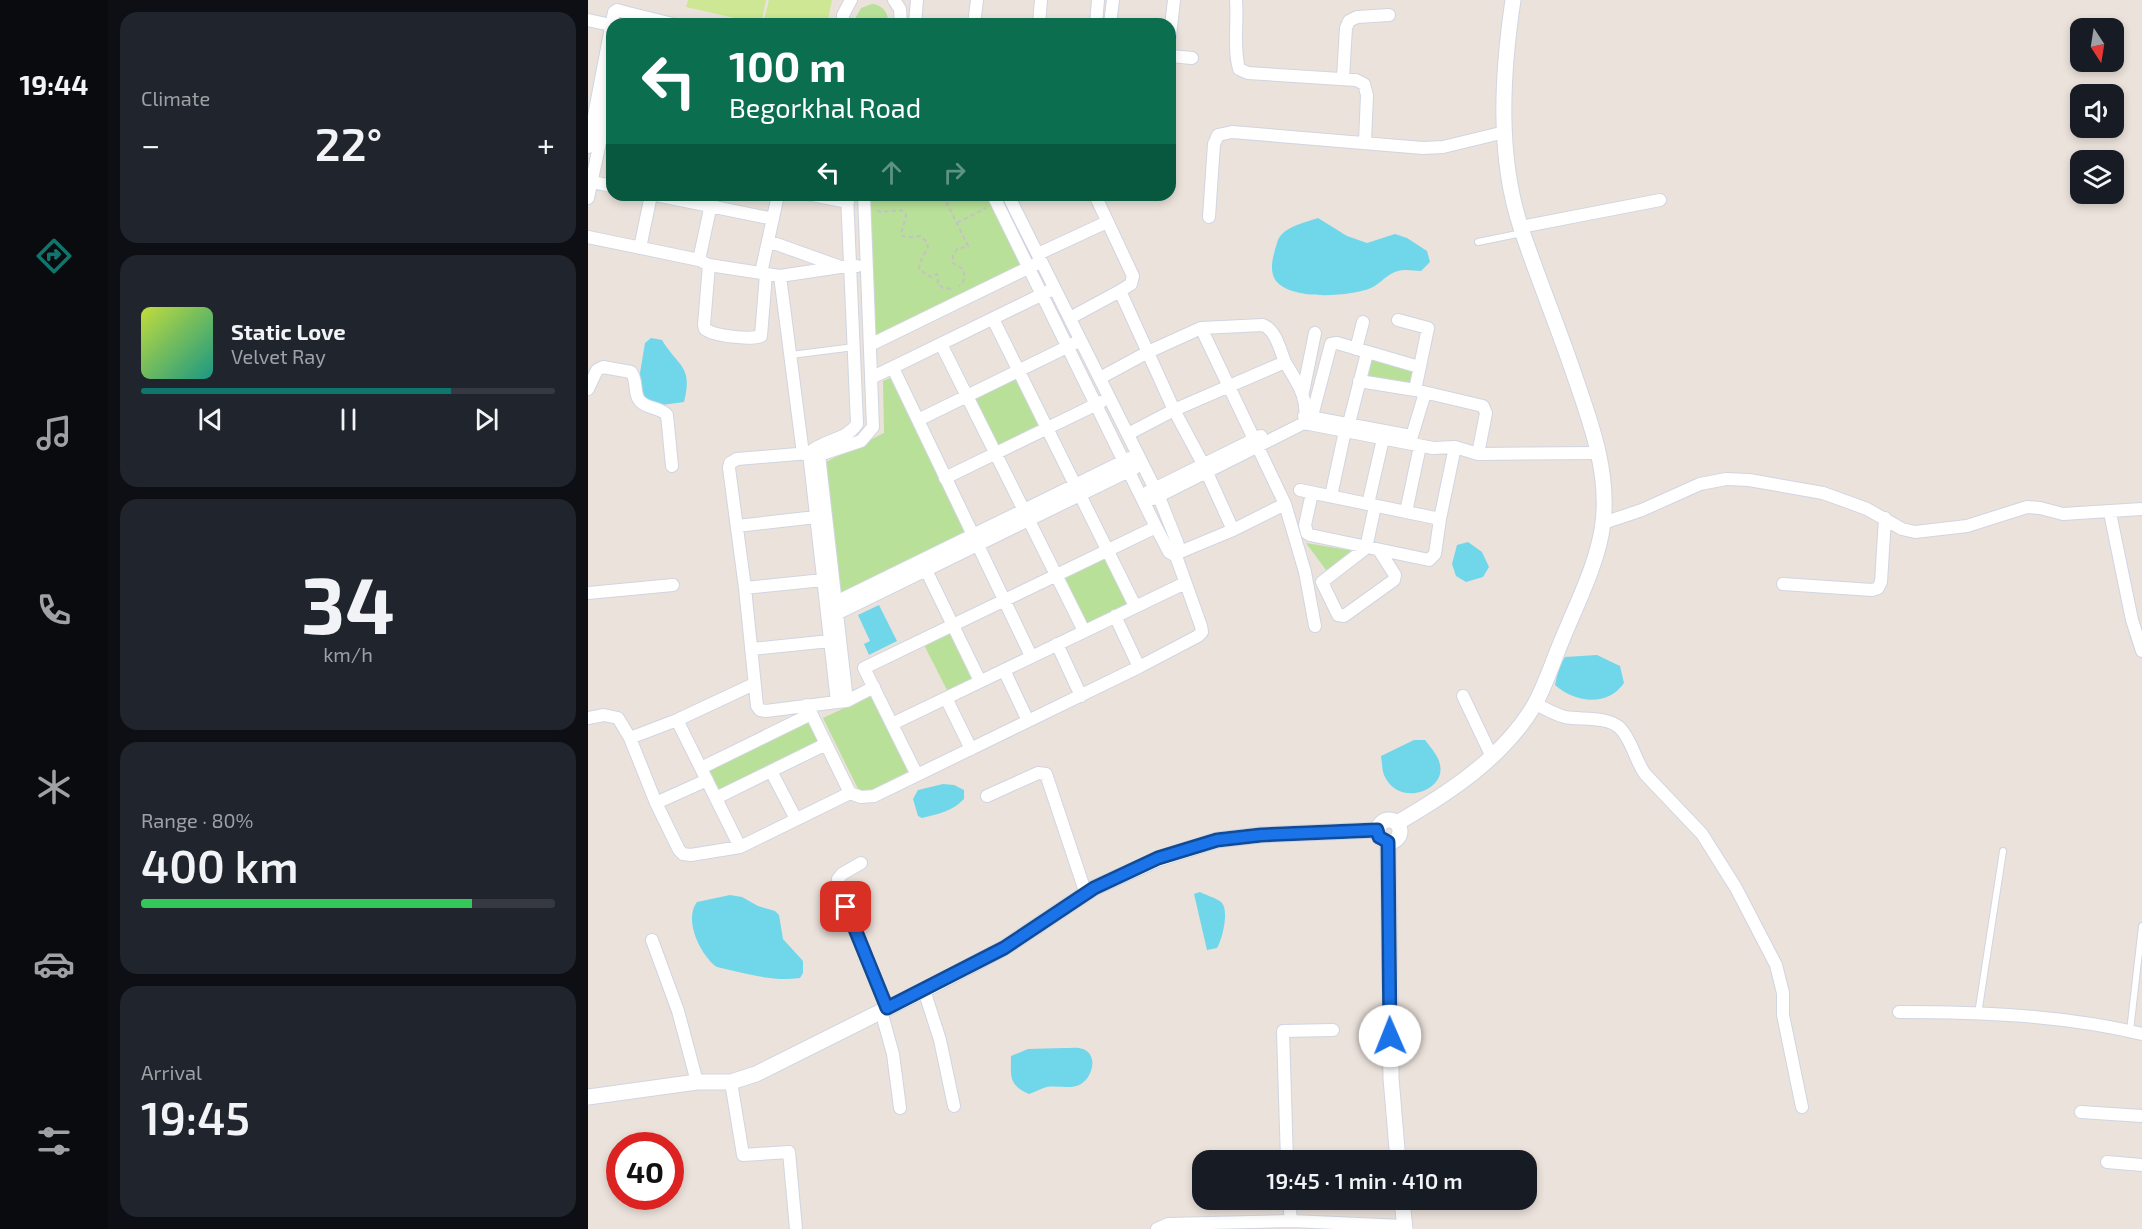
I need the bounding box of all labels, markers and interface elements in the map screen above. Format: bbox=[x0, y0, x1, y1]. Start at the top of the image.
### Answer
north arrow bbox=[2070, 18, 2124, 72]
map controls bbox=[2070, 18, 2124, 204]
text: 100 m bbox=[729, 40, 846, 90]
icon: left bbox=[630, 42, 708, 120]
text: 19:44 bbox=[20, 68, 88, 100]
button: sound bbox=[2070, 84, 2124, 138]
text: Climate bbox=[141, 86, 210, 110]
text: Begorkhal Road bbox=[729, 91, 921, 123]
text: 22° bbox=[315, 116, 382, 170]
text: − bbox=[141, 124, 160, 164]
text: + bbox=[537, 124, 555, 164]
button: layers bbox=[2070, 150, 2124, 204]
icon: left bbox=[812, 156, 845, 189]
icon: ahead bbox=[875, 156, 908, 189]
icon: right bbox=[938, 156, 971, 189]
icon: directions bbox=[33, 235, 75, 277]
text: Static Love bbox=[231, 318, 346, 344]
text: Velvet Ray bbox=[231, 344, 326, 368]
icon: previous bbox=[194, 403, 227, 436]
icon: pause bbox=[332, 403, 365, 436]
icon: next bbox=[470, 403, 503, 436]
icon: music bbox=[33, 412, 75, 454]
text: 34 bbox=[301, 556, 395, 650]
icon: phone bbox=[33, 589, 75, 631]
text: km/h bbox=[323, 642, 373, 666]
icon: climate bbox=[33, 766, 75, 808]
text: Range · 80% bbox=[141, 808, 254, 832]
text: 400 km bbox=[141, 838, 299, 892]
pin bbox=[820, 881, 871, 932]
icon: arrive bbox=[829, 890, 862, 923]
icon: car bbox=[33, 943, 75, 985]
position arrow bbox=[1358, 1004, 1422, 1068]
text: Arrival bbox=[141, 1060, 202, 1084]
text: 19:45 bbox=[141, 1090, 250, 1144]
icon: filters bbox=[33, 1120, 75, 1162]
speed limit sign: 40 bbox=[606, 1132, 684, 1210]
text: 19:45 · 1 min · 410 m bbox=[1266, 1167, 1463, 1193]

